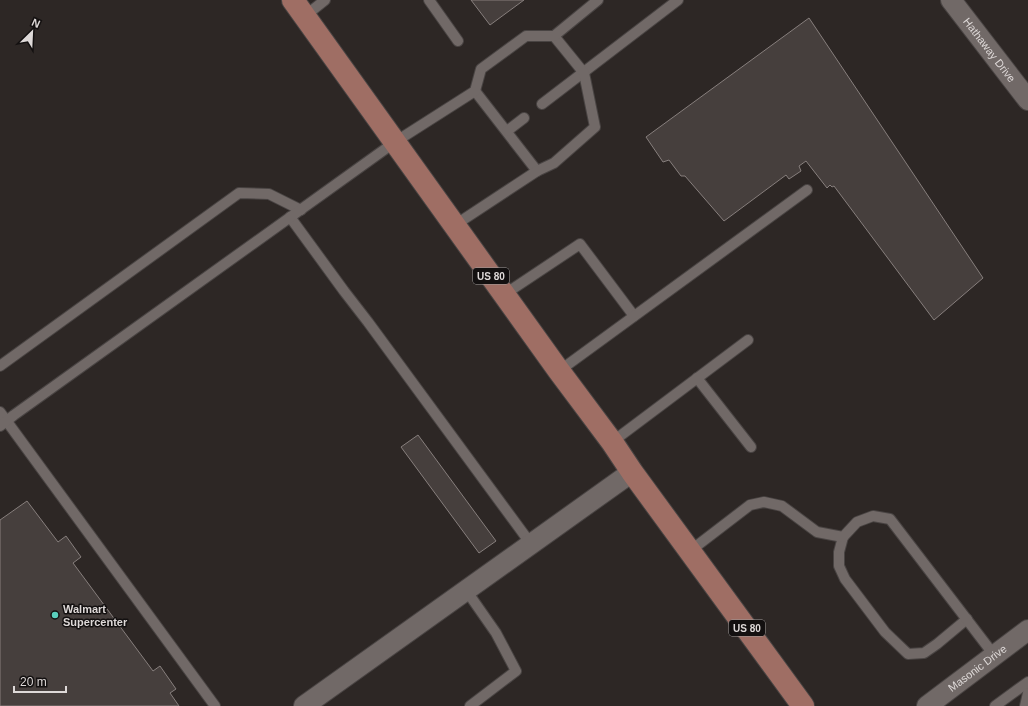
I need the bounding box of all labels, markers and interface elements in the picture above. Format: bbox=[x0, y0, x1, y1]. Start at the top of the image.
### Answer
north arrow bbox=[12, 12, 52, 52]
street label: Hathaway Drive bbox=[961, 15, 1018, 84]
text: N bbox=[30, 16, 42, 30]
road number: US 80 bbox=[473, 268, 509, 284]
place label: Walmart Supercenter bbox=[63, 603, 128, 628]
marker: Walmart Supercenter bbox=[50, 610, 60, 620]
road number: US 80 bbox=[729, 620, 765, 636]
street label: Masonic Drive bbox=[946, 642, 1009, 694]
scale bar bbox=[14, 668, 66, 694]
text: 20 m bbox=[20, 675, 47, 689]

